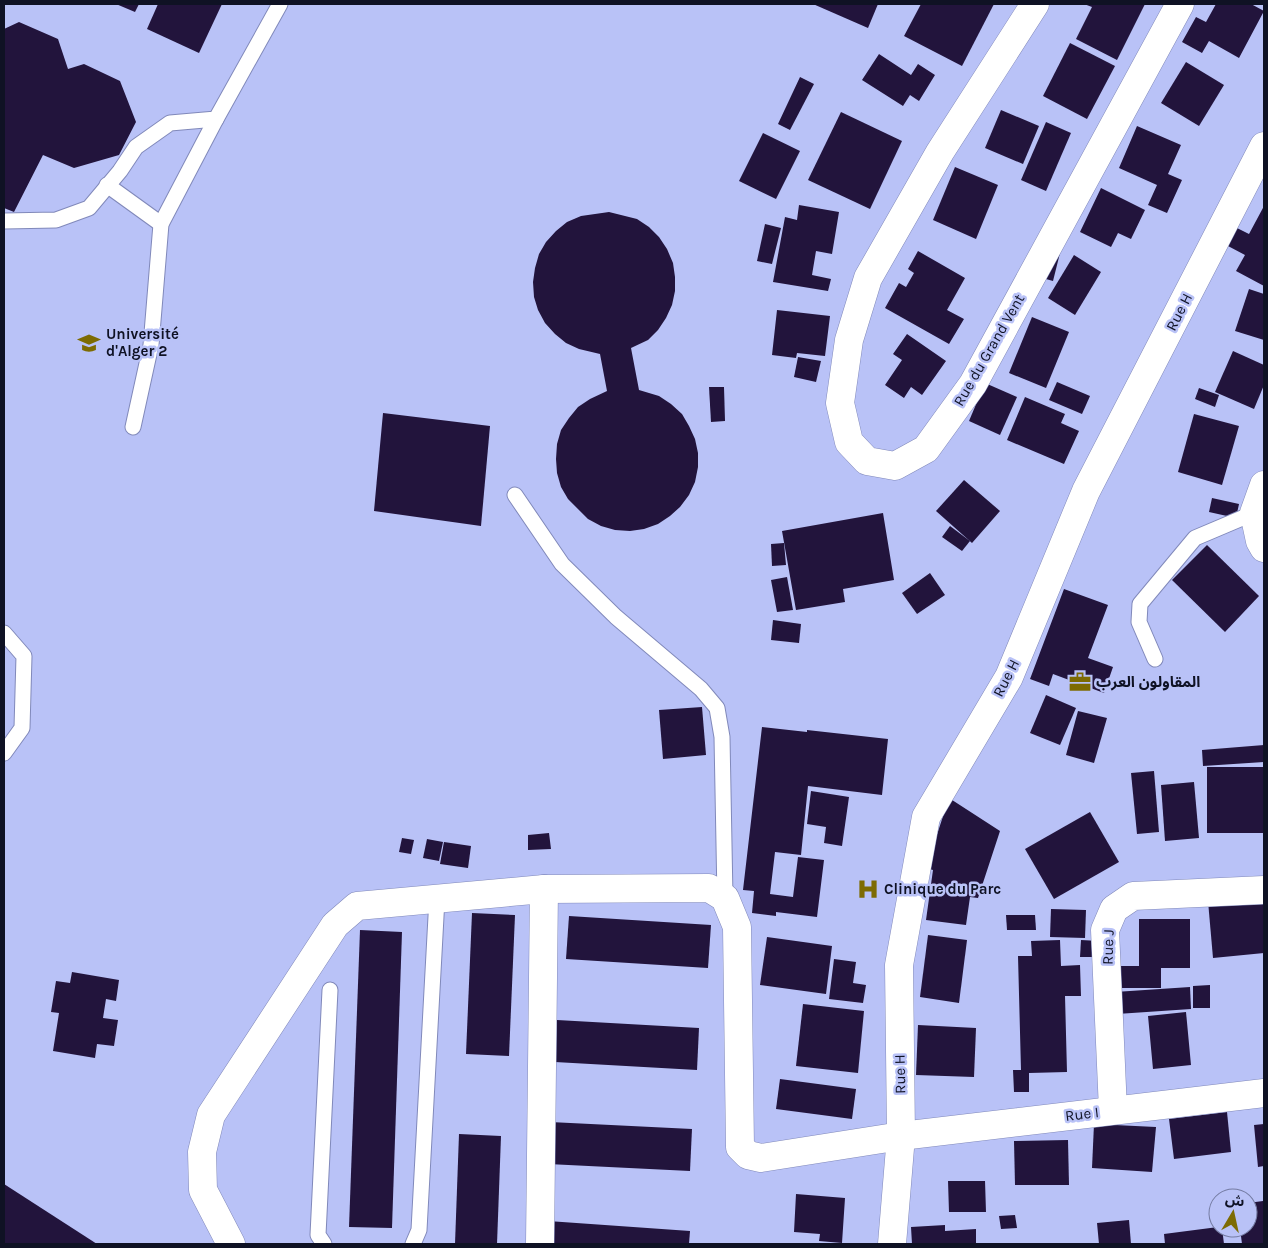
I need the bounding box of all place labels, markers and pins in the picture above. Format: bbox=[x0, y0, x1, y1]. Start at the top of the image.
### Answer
place label: Université d'Alger 2 bbox=[106, 325, 179, 360]
school or university icon: Université d'Alger 2 bbox=[76, 330, 102, 356]
office icon: المقاولون العرب bbox=[1067, 669, 1093, 695]
place label: المقاولون العرب bbox=[1096, 673, 1200, 691]
hospital icon: Clinique du Parc bbox=[855, 876, 881, 902]
place label: Clinique du Parc bbox=[884, 880, 1001, 898]

